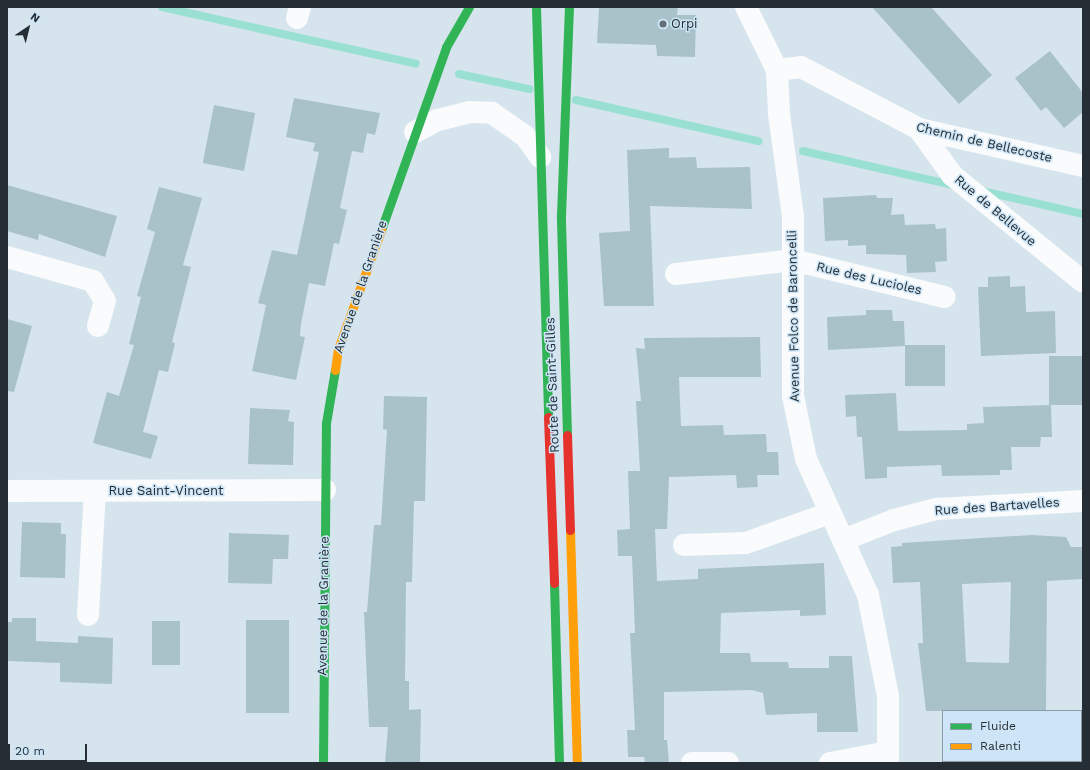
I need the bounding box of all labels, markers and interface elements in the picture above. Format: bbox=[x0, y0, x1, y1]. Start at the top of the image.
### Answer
north arrow bbox=[8, 8, 48, 48]
text: N bbox=[28, 10, 42, 25]
place label: Orpi bbox=[671, 16, 698, 32]
marker: Orpi bbox=[658, 19, 668, 29]
street label: Chemin de Bellecoste bbox=[914, 120, 1054, 166]
street label: Rue de Bellevue bbox=[951, 172, 1039, 250]
street label: Avenue de la Granière bbox=[331, 218, 391, 356]
street label: Avenue Folco de Baroncelli bbox=[785, 230, 803, 402]
street label: Rue des Lucioles bbox=[815, 259, 923, 299]
street label: Route de Saint-Gilles bbox=[543, 317, 563, 453]
street label: Rue Saint-Vincent bbox=[109, 483, 223, 499]
street label: Rue des Bartavelles bbox=[934, 495, 1060, 519]
street label: Avenue de la Granière bbox=[315, 536, 333, 676]
legend bbox=[942, 710, 1082, 762]
text: Fluide bbox=[980, 719, 1016, 733]
scale bar bbox=[10, 736, 89, 762]
text: Ralenti bbox=[980, 739, 1021, 753]
text: 20 m bbox=[15, 744, 45, 758]

